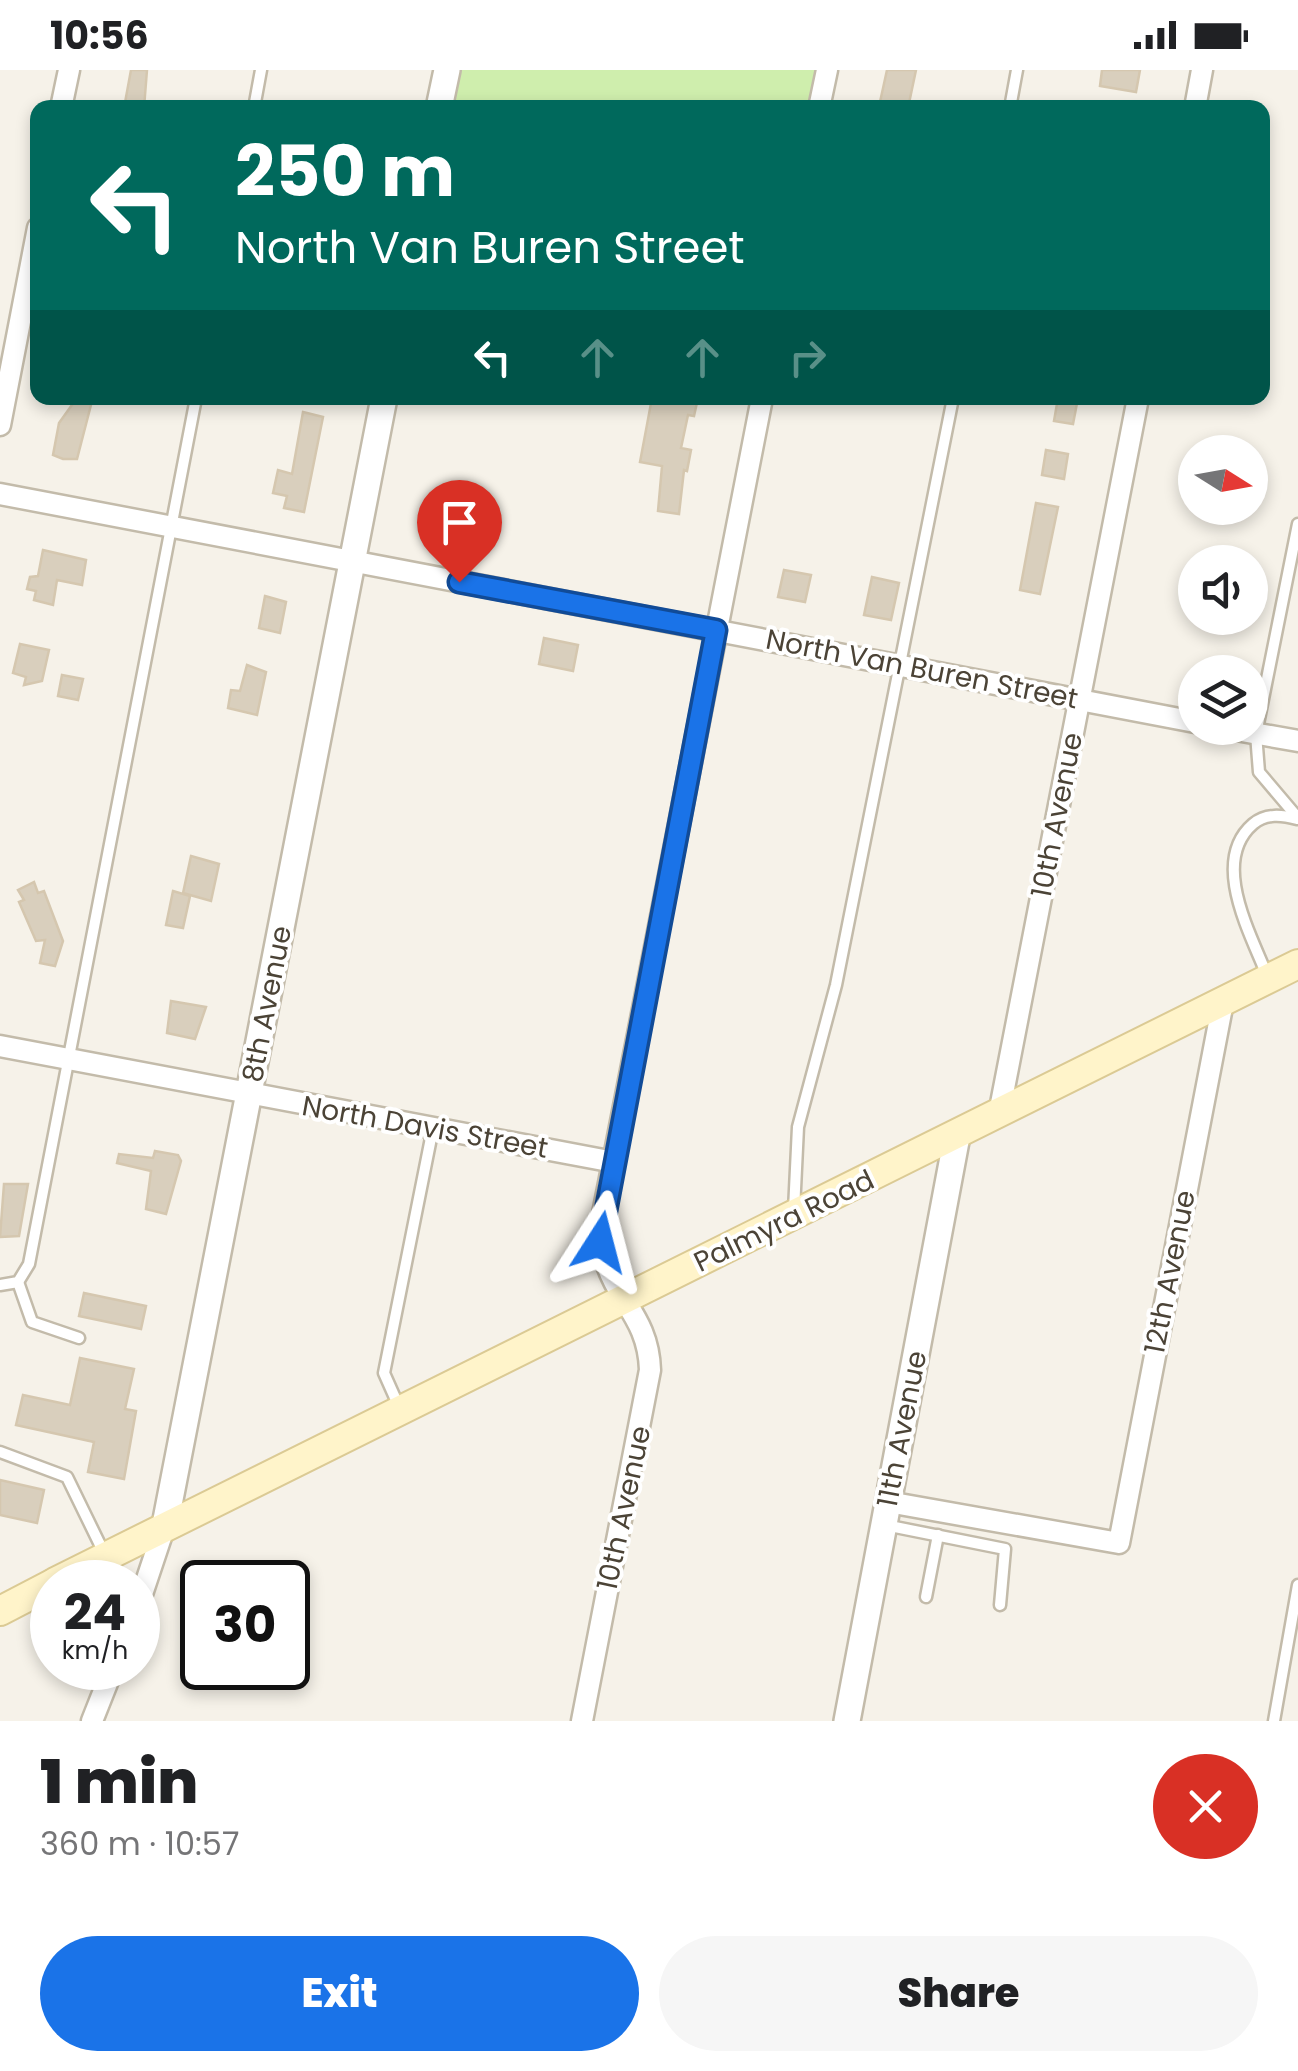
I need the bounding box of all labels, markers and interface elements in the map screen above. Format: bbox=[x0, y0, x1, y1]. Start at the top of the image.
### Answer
text: 10:56 bbox=[50, 9, 149, 62]
text: 250 m bbox=[235, 122, 455, 221]
icon: left bbox=[70, 140, 200, 270]
text: North Van Buren Street bbox=[235, 216, 745, 279]
icon: left bbox=[465, 330, 520, 385]
icon: ahead bbox=[570, 330, 625, 385]
icon: ahead bbox=[675, 330, 730, 385]
icon: right bbox=[780, 330, 835, 385]
north arrow bbox=[1178, 435, 1268, 525]
map controls bbox=[1178, 435, 1268, 745]
pin bbox=[417, 480, 502, 583]
icon: arrive bbox=[432, 495, 487, 550]
button: sound bbox=[1178, 545, 1268, 635]
street label: North Van Buren Street bbox=[763, 620, 1081, 718]
button: layers bbox=[1178, 655, 1268, 745]
street label: 10th Avenue bbox=[1022, 729, 1092, 901]
street label: 8th Avenue bbox=[233, 923, 301, 1085]
street label: North Davis Street bbox=[299, 1086, 551, 1168]
street label: Palmyra Road bbox=[687, 1160, 881, 1282]
street label: 12th Avenue bbox=[1135, 1187, 1205, 1357]
position arrow bbox=[548, 1190, 652, 1294]
street label: 11th Avenue bbox=[868, 1347, 936, 1511]
street label: 10th Avenue bbox=[588, 1422, 660, 1594]
speed limit sign: 30 bbox=[180, 1560, 310, 1690]
text: 24 bbox=[64, 1577, 126, 1648]
text: km/h bbox=[62, 1633, 128, 1668]
text: 1 min bbox=[40, 1740, 198, 1824]
button: close bbox=[1153, 1754, 1258, 1859]
text: 360 m · 10:57 bbox=[40, 1821, 239, 1866]
button: Exit bbox=[40, 1936, 639, 2051]
button: Share bbox=[659, 1936, 1258, 2051]

